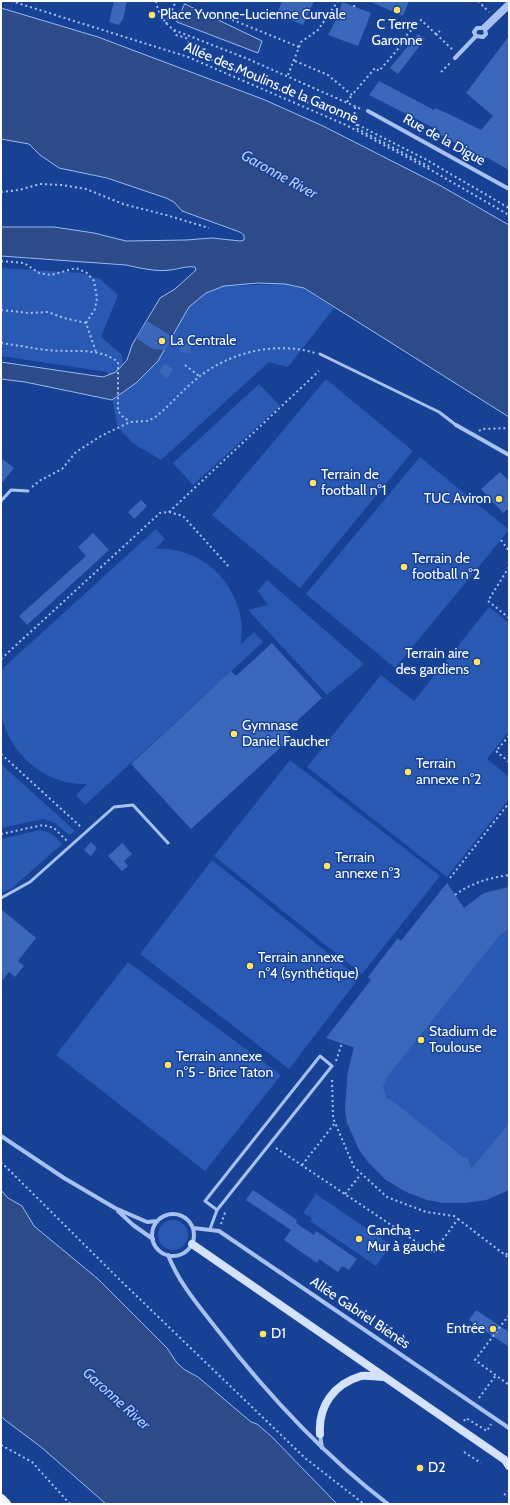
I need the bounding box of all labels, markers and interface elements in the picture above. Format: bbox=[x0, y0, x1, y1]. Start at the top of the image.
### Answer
marker: C Terre Garonne bbox=[392, 5, 402, 15]
place label: Place Yvonne-Lucienne Curvale bbox=[160, 7, 346, 23]
marker: Place Yvonne-Lucienne Curvale bbox=[147, 10, 157, 20]
place label: C Terre Garonne bbox=[372, 17, 422, 50]
street label: Allée des Moulins de la Garonne bbox=[181, 39, 361, 127]
street label: Rue de la Digue bbox=[400, 110, 488, 170]
water label: Garonne River bbox=[238, 147, 320, 203]
place label: La Centrale bbox=[170, 333, 236, 349]
marker: La Centrale bbox=[157, 336, 167, 346]
place label: Terrain de football n°1 bbox=[321, 467, 386, 500]
marker: Terrain de football n°1 bbox=[308, 478, 318, 488]
place label: TUC Aviron bbox=[424, 491, 491, 507]
marker: TUC Aviron bbox=[494, 494, 504, 504]
place label: Terrain de football n°2 bbox=[412, 551, 480, 584]
marker: Terrain de football n°2 bbox=[399, 562, 409, 572]
place label: Terrain aire des gardiens bbox=[396, 646, 469, 678]
marker: Terrain aire des gardiens bbox=[472, 657, 482, 667]
place label: Gymnase Daniel Faucher bbox=[242, 718, 329, 750]
marker: Gymnase Daniel Faucher bbox=[229, 729, 239, 739]
place label: Terrain annexe n°2 bbox=[416, 756, 481, 788]
marker: Terrain annexe n°2 bbox=[403, 767, 413, 777]
place label: Terrain annexe n°3 bbox=[335, 850, 401, 882]
marker: Terrain annexe n°3 bbox=[322, 861, 332, 871]
place label: Terrain annexe n°4 (synthétique) bbox=[258, 950, 359, 982]
marker: Terrain annexe n°4 (synthétique) bbox=[245, 961, 255, 971]
place label: Stadium de Toulouse bbox=[429, 1024, 497, 1056]
marker: Stadium de Toulouse bbox=[416, 1035, 426, 1045]
place label: Terrain annexe n°5 - Brice Taton bbox=[176, 1049, 273, 1082]
marker: Terrain annexe n°5 - Brice Taton bbox=[163, 1060, 173, 1070]
place label: Cancha - Mur à gauche bbox=[367, 1223, 445, 1256]
marker: Cancha - Mur à gauche bbox=[354, 1234, 364, 1244]
street label: Allée Gabriel Biénès bbox=[307, 1273, 413, 1353]
place label: Entrée bbox=[446, 1321, 485, 1337]
marker: Entrée bbox=[488, 1324, 498, 1334]
place label: D1 bbox=[271, 1326, 286, 1342]
marker: D1 bbox=[258, 1329, 268, 1339]
water label: Garonne River bbox=[79, 1364, 153, 1434]
place label: D2 bbox=[428, 1460, 446, 1476]
marker: D2 bbox=[415, 1463, 425, 1473]

